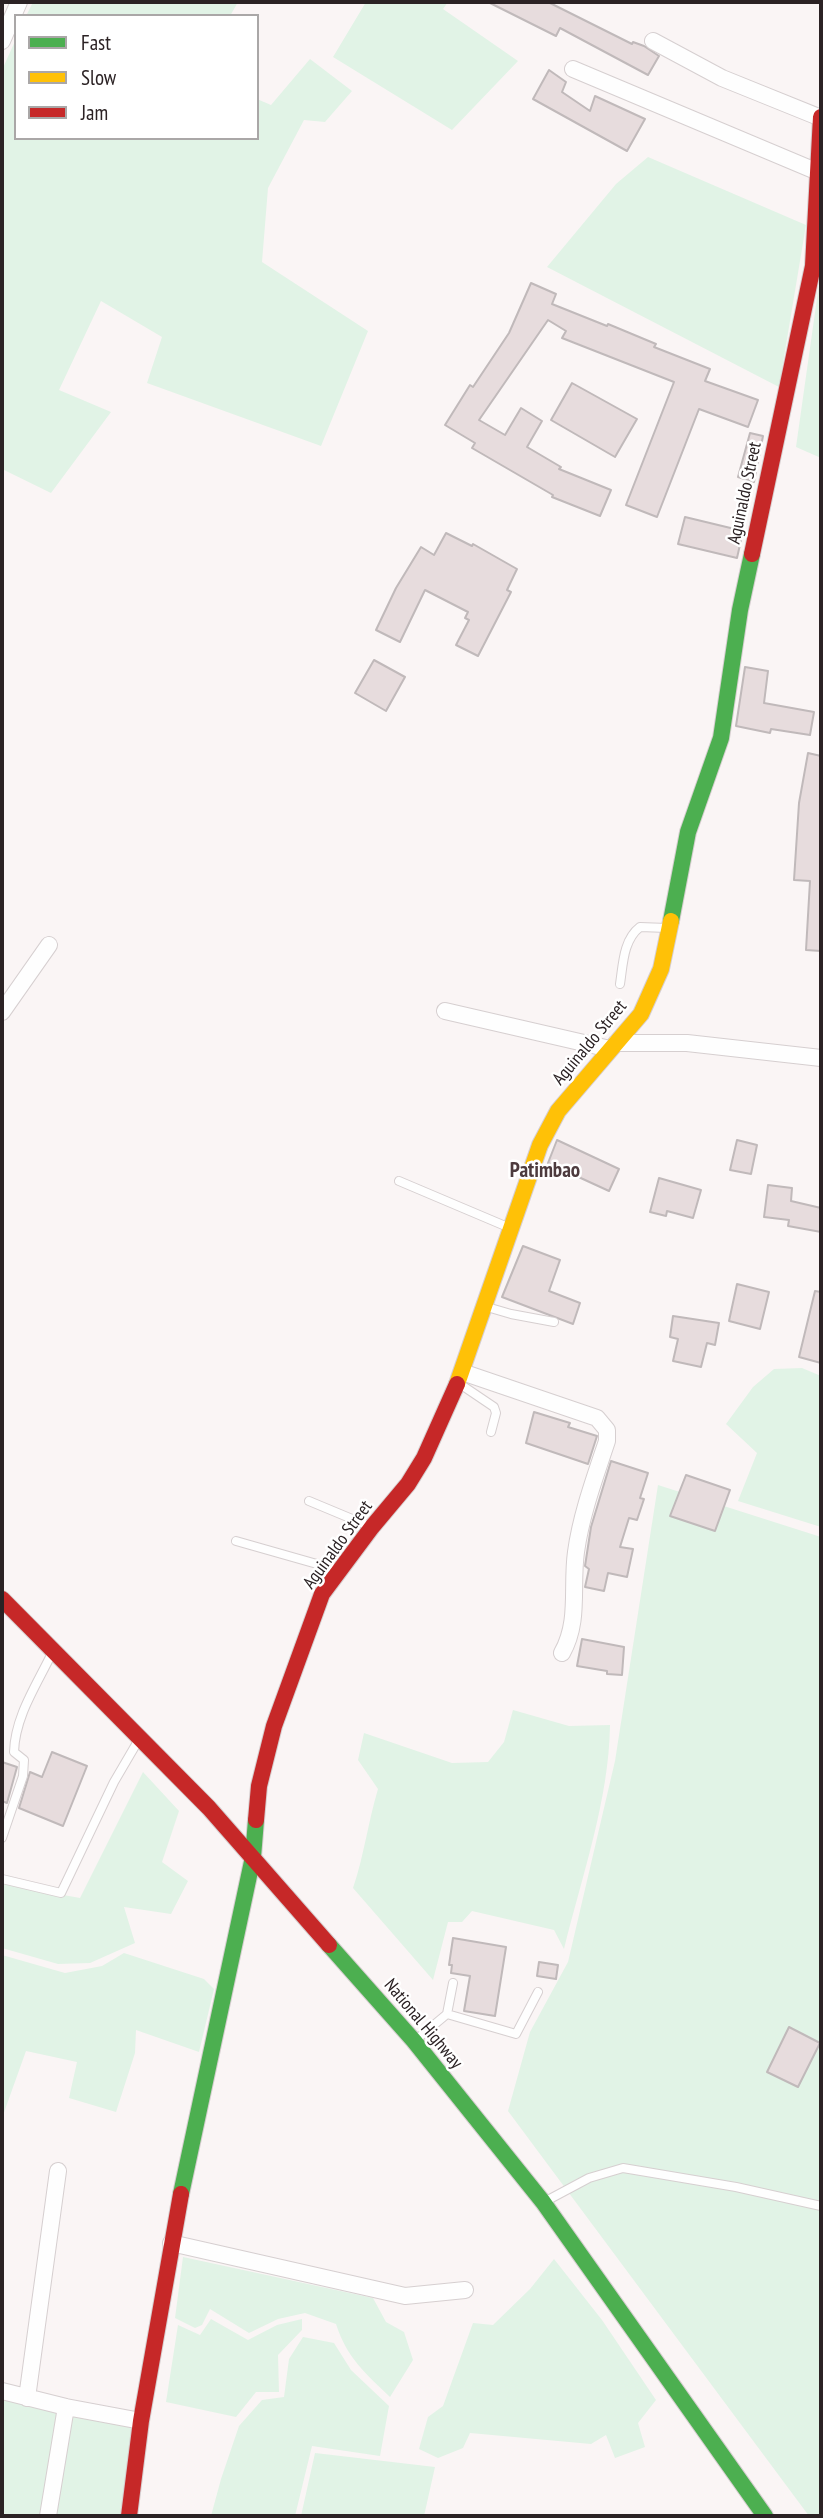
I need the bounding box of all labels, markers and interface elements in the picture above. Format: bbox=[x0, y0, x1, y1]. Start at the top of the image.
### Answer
legend bbox=[14, 14, 259, 140]
text: Fast bbox=[81, 29, 111, 56]
text: Slow bbox=[81, 64, 116, 91]
text: Jam bbox=[81, 99, 108, 126]
street label: Aguinaldo Street bbox=[724, 440, 766, 546]
street label: Aguinaldo Street bbox=[548, 996, 632, 1090]
district label: Patimbao bbox=[510, 1158, 580, 1184]
street label: Aguinaldo Street bbox=[299, 1497, 377, 1593]
street label: National Highway bbox=[379, 1975, 467, 2073]

